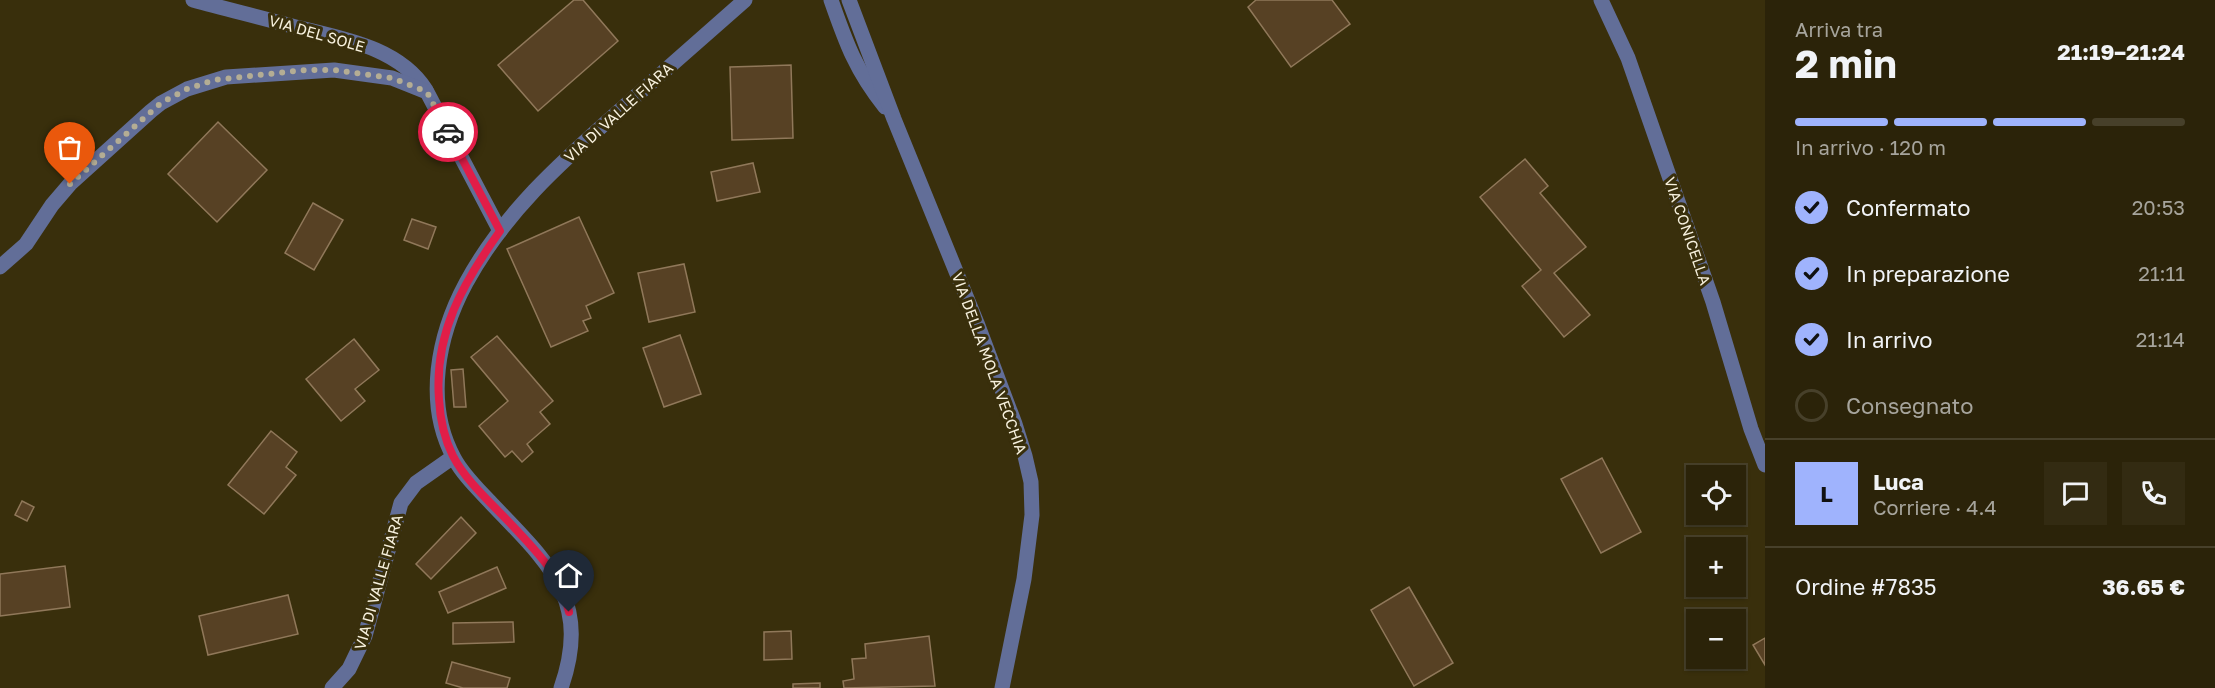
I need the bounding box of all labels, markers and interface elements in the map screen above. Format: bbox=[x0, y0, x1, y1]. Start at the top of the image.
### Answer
street label: VIA DEL SOLE bbox=[267, 11, 367, 55]
text: Arriva tra bbox=[1795, 17, 1883, 41]
text: 21:19–21:24 bbox=[2057, 38, 2185, 65]
text: 2 min bbox=[1795, 40, 1897, 87]
street label: VIA DI VALLE FIARA bbox=[560, 58, 676, 166]
courier bbox=[418, 102, 478, 162]
icon: car bbox=[432, 116, 465, 149]
pin bbox=[44, 122, 95, 184]
icon: bag bbox=[53, 131, 86, 164]
text: In arrivo · 120 m bbox=[1795, 135, 1946, 159]
street label: VIA CONICELLA bbox=[1661, 175, 1715, 287]
icon: check bbox=[1795, 191, 1828, 224]
text: Confermato bbox=[1846, 194, 1971, 221]
text: 20:53 bbox=[2132, 195, 2185, 219]
icon: check bbox=[1795, 257, 1828, 290]
text: In preparazione bbox=[1846, 260, 2010, 287]
text: 21:11 bbox=[2138, 261, 2185, 285]
street label: VIA DELLA MOLA VECCHIA bbox=[949, 270, 1031, 456]
icon: check bbox=[1795, 323, 1828, 356]
text: In arrivo bbox=[1846, 326, 1933, 353]
text: 21:14 bbox=[2136, 327, 2185, 351]
text: Consegnato bbox=[1846, 392, 1973, 419]
button: chat bbox=[2044, 462, 2107, 525]
button: phone bbox=[2122, 462, 2185, 525]
map controls bbox=[1686, 465, 1746, 669]
button: locate bbox=[1686, 465, 1746, 525]
text: Luca bbox=[1873, 468, 1924, 495]
text: L bbox=[1820, 480, 1833, 507]
text: Corriere · 4.4 bbox=[1873, 495, 1997, 519]
street label: VIA DI VALLE FIARA bbox=[350, 512, 406, 652]
button: + bbox=[1686, 537, 1746, 597]
pin bbox=[543, 550, 594, 612]
icon: home bbox=[552, 559, 585, 592]
text: Ordine #7835 bbox=[1795, 573, 1937, 600]
text: 36.65 € bbox=[2102, 573, 2185, 600]
button: − bbox=[1686, 609, 1746, 669]

